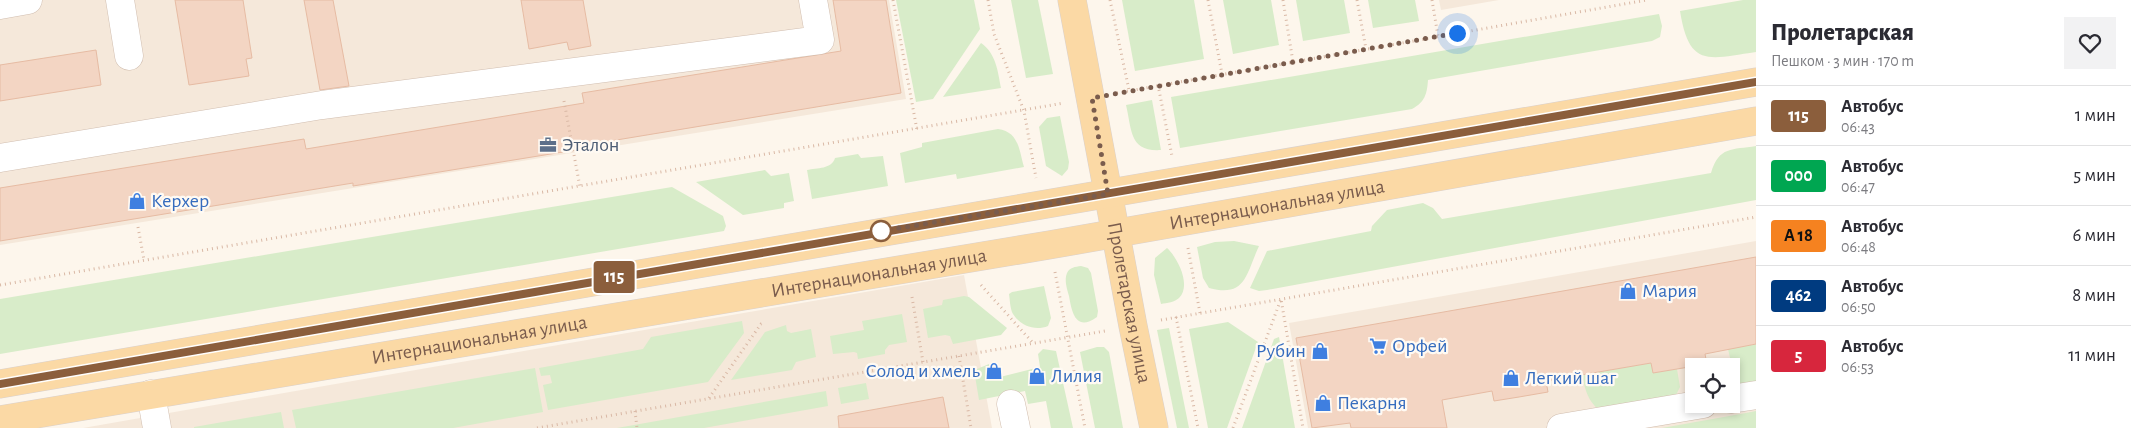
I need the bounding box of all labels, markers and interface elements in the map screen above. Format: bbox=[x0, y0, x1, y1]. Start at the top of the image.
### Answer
button: heart bbox=[2064, 17, 2116, 69]
your location bbox=[1445, 21, 1470, 46]
text: Пролетарская bbox=[1771, 21, 1914, 45]
text: Пешком · 3 мин · 170 m bbox=[1771, 53, 1914, 69]
text: Автобус bbox=[1841, 97, 1904, 116]
text: 1 мин bbox=[2075, 106, 2116, 125]
text: 115 bbox=[1788, 107, 1809, 125]
text: 06:43 bbox=[1841, 119, 1875, 135]
office icon: Эталон bbox=[538, 135, 558, 155]
place label: Эталон bbox=[562, 135, 620, 155]
text: Автобус bbox=[1841, 157, 1904, 176]
text: 5 мин bbox=[2073, 166, 2116, 185]
text: 000 bbox=[1784, 167, 1813, 185]
street label: Интернациональная улица bbox=[1168, 176, 1386, 234]
text: 06:47 bbox=[1841, 179, 1875, 195]
shop icon: Керхер bbox=[127, 191, 147, 211]
place label: Керхер bbox=[151, 191, 209, 211]
text: Автобус bbox=[1841, 217, 1904, 236]
unlabelled marker bbox=[870, 220, 892, 242]
street label: Пролетарская улица bbox=[1104, 220, 1155, 385]
text: 6 мин bbox=[2072, 226, 2116, 245]
text: А 18 bbox=[1784, 227, 1813, 245]
text: 06:48 bbox=[1841, 239, 1876, 255]
street label: Интернациональная улица bbox=[770, 246, 988, 301]
line badge: 115 bbox=[585, 261, 643, 293]
text: 115 bbox=[604, 268, 624, 286]
text: Автобус bbox=[1841, 277, 1904, 296]
shop icon: Мария bbox=[1618, 281, 1638, 301]
place label: Мария bbox=[1642, 281, 1697, 301]
text: 8 мин bbox=[2072, 286, 2116, 305]
text: 462 bbox=[1785, 287, 1812, 305]
text: 06:50 bbox=[1841, 299, 1876, 315]
street label: Интернациональная улица bbox=[370, 312, 589, 368]
supermarket icon: Орфей bbox=[1368, 336, 1388, 356]
place label: Орфей bbox=[1392, 336, 1448, 356]
text: Автобус bbox=[1841, 337, 1904, 356]
place label: Рубин bbox=[1256, 341, 1306, 361]
shop icon: Рубин bbox=[1310, 341, 1330, 361]
text: 11 мин bbox=[2068, 346, 2116, 365]
text: 5 bbox=[1795, 347, 1802, 365]
map controls bbox=[1685, 358, 1740, 413]
button: locate bbox=[1685, 358, 1740, 413]
text: 06:53 bbox=[1841, 359, 1874, 375]
place label: Солод и хмель bbox=[866, 361, 980, 381]
shop icon: Солод и хмель bbox=[984, 361, 1004, 381]
shop icon: Лилия bbox=[1027, 366, 1047, 386]
place label: Лилия bbox=[1051, 366, 1102, 386]
shop icon: Легкий шаг bbox=[1501, 368, 1521, 388]
place label: Легкий шаг bbox=[1525, 368, 1616, 388]
shop icon: Пекарня bbox=[1313, 393, 1333, 413]
place label: Пекарня bbox=[1337, 393, 1407, 413]

